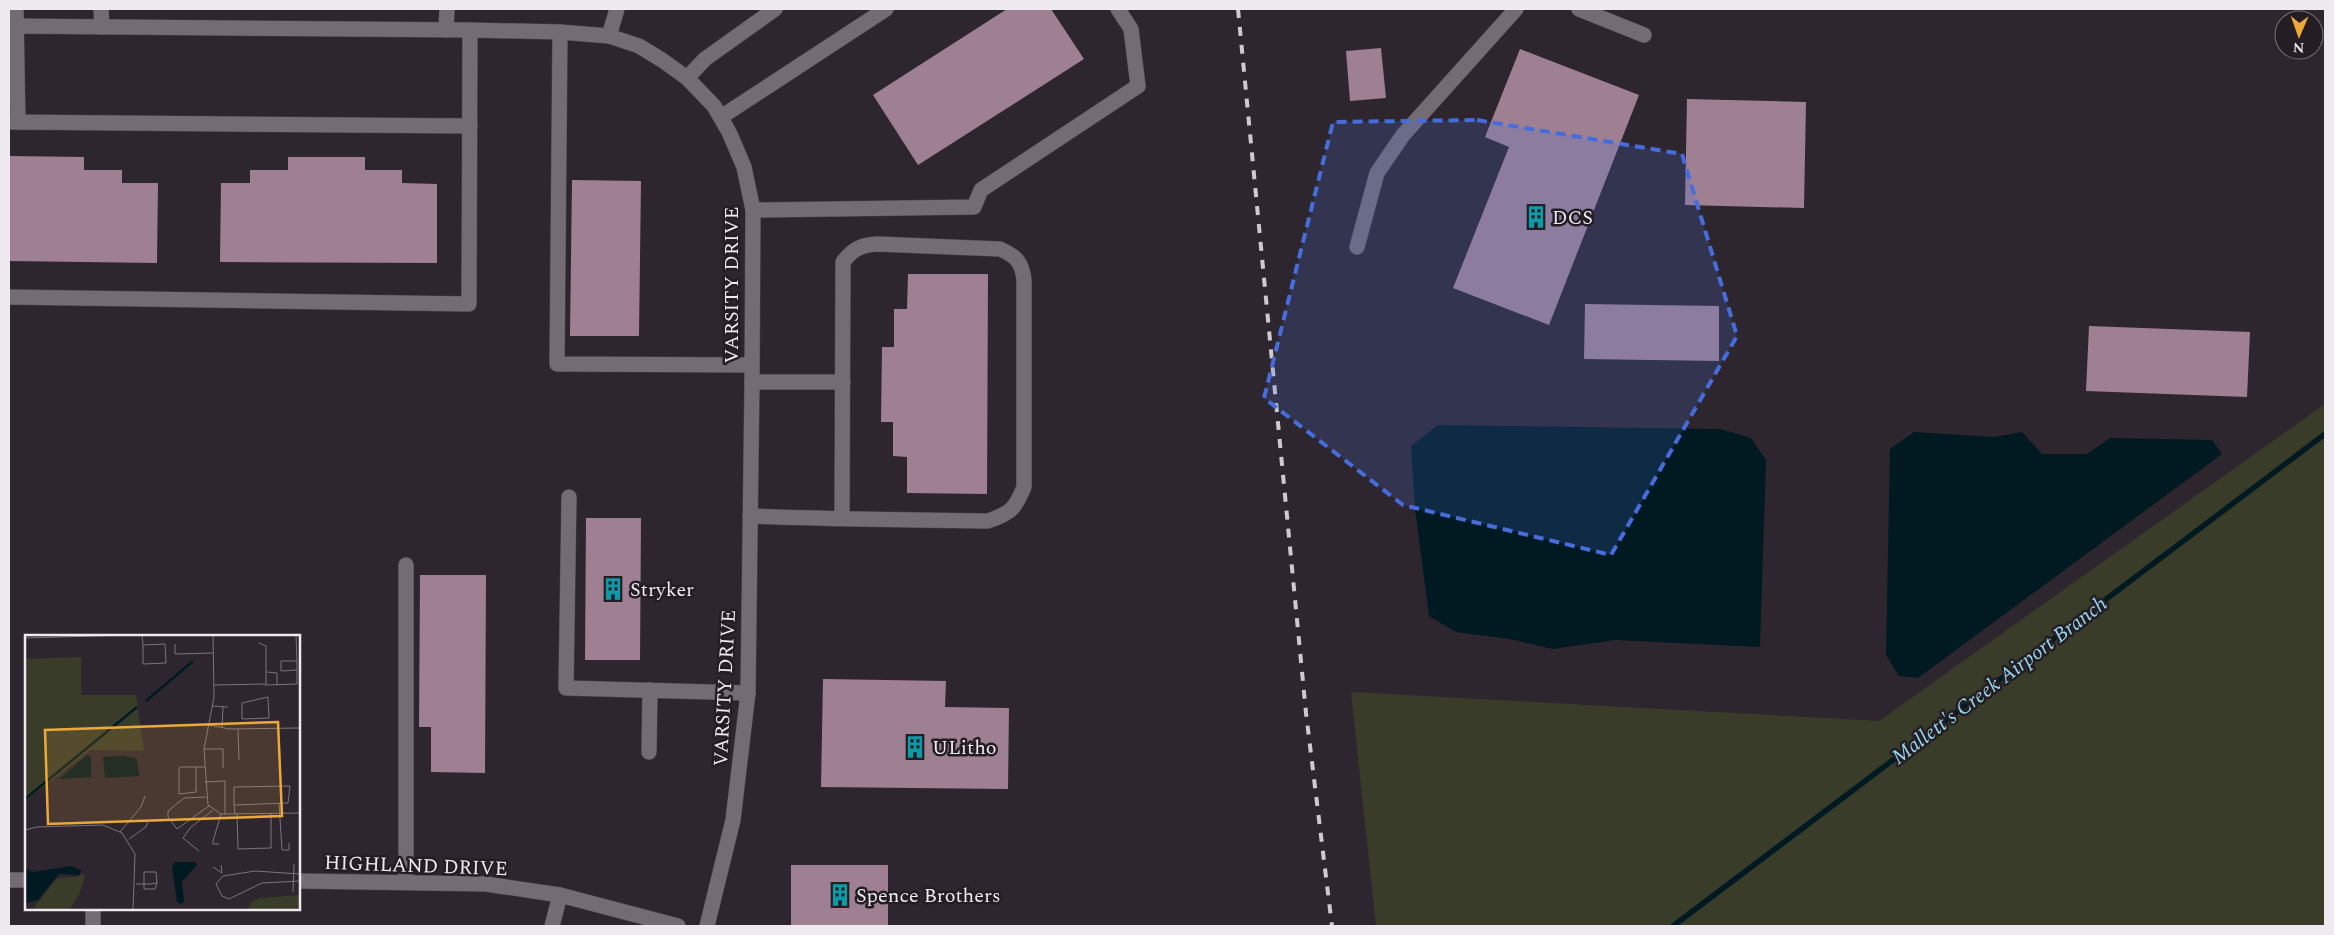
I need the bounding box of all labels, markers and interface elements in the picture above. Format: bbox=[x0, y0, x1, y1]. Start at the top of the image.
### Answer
north arrow bbox=[2274, 10, 2324, 60]
text: N bbox=[2292, 37, 2305, 58]
place label: DCS bbox=[1552, 203, 1593, 233]
building icon: DCS bbox=[1523, 204, 1549, 230]
street label: VARSITY DRIVE bbox=[717, 206, 747, 364]
place label: Stryker bbox=[630, 575, 694, 605]
building icon: Stryker bbox=[600, 576, 626, 602]
water label: Mallett's Creek Airport Branch bbox=[1885, 589, 2115, 773]
street label: VARSITY DRIVE bbox=[706, 609, 744, 767]
inset map bbox=[25, 635, 300, 910]
place label: ULitho bbox=[932, 733, 997, 763]
building icon: ULitho bbox=[902, 734, 928, 760]
street label: HIGHLAND DRIVE bbox=[324, 848, 508, 884]
place label: Spence Brothers bbox=[856, 881, 1001, 911]
building icon: Spence Brothers bbox=[827, 882, 853, 908]

